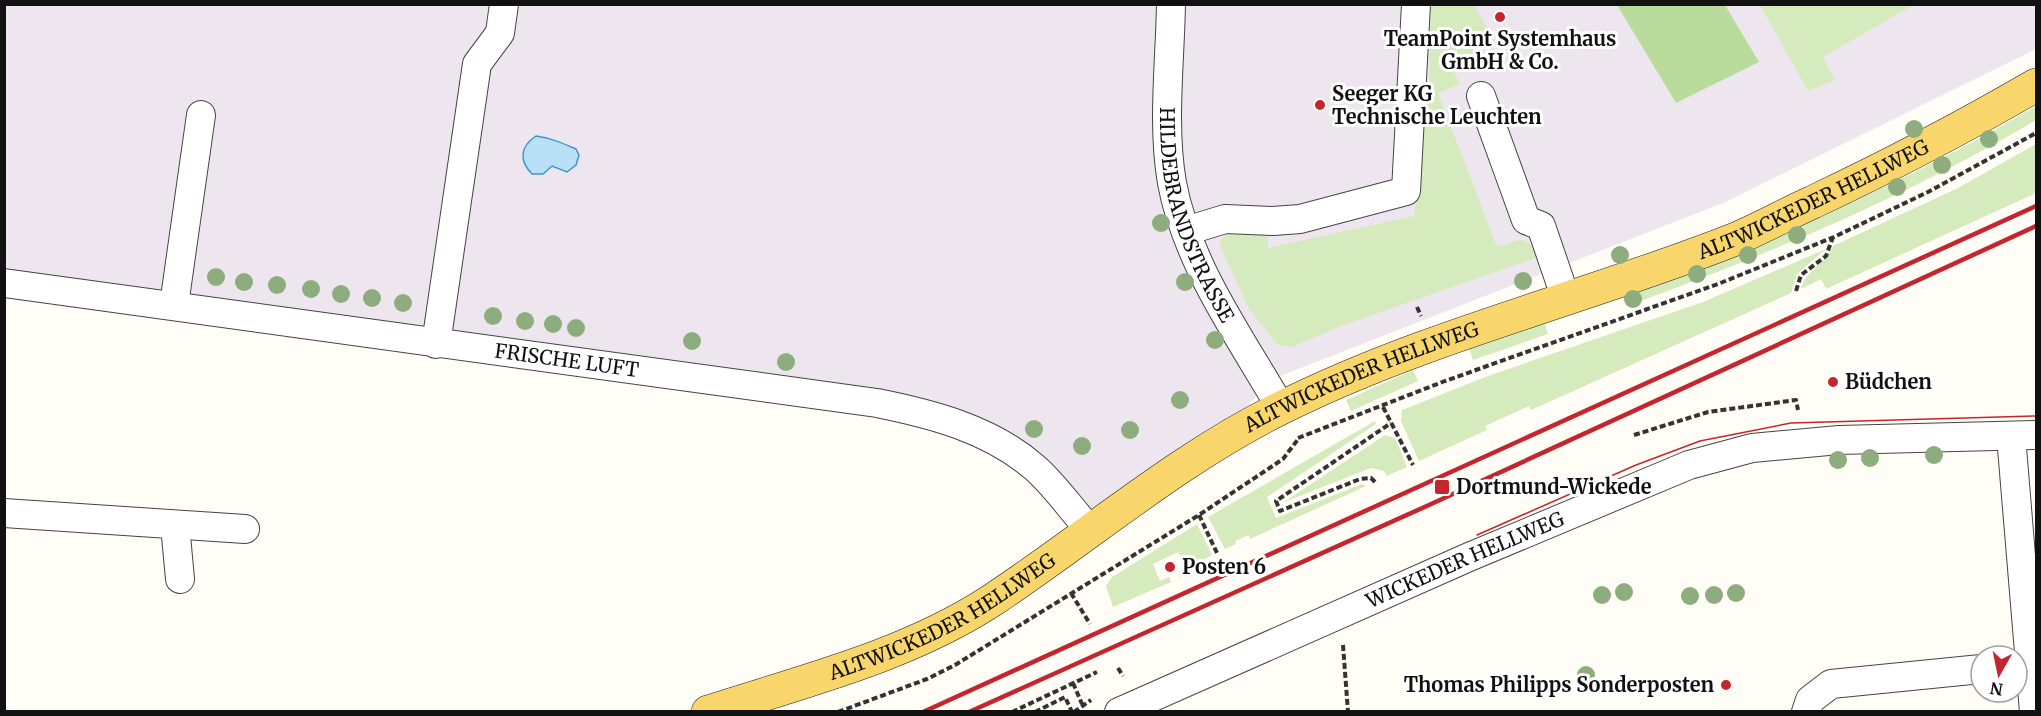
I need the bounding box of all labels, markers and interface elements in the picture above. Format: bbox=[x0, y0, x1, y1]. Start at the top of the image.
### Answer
marker: TeamPoint Systemhaus GmbH & Co. bbox=[1493, 10, 1507, 24]
place label: TeamPoint Systemhaus GmbH & Co. bbox=[1384, 26, 1616, 74]
place label: Seeger KG Technische Leuchten bbox=[1332, 81, 1542, 129]
marker: Seeger KG Technische Leuchten bbox=[1313, 98, 1327, 112]
street label: HILDEBRANDSTRASSE bbox=[1155, 107, 1240, 327]
street label: ALTWICKEDER HELLWEG bbox=[1693, 133, 1933, 265]
street label: ALTWICKEDER HELLWEG bbox=[1238, 316, 1482, 438]
street label: FRISCHE LUFT bbox=[493, 338, 640, 382]
place label: Büdchen bbox=[1845, 369, 1932, 394]
marker: Büdchen bbox=[1826, 375, 1840, 389]
place label: Dortmund-Wickede bbox=[1456, 474, 1652, 499]
marker: Dortmund-Wickede bbox=[1433, 478, 1451, 496]
street label: WICKEDER HELLWEG bbox=[1361, 506, 1568, 613]
street label: ALTWICKEDER HELLWEG bbox=[825, 547, 1060, 685]
place label: Posten 6 bbox=[1182, 554, 1266, 579]
marker: Posten 6 bbox=[1163, 560, 1177, 574]
north arrow bbox=[1969, 644, 2029, 704]
place label: Thomas Philipps Sonderposten bbox=[1404, 672, 1714, 697]
marker: Thomas Philipps Sonderposten bbox=[1719, 678, 1733, 692]
text: N bbox=[1988, 678, 2004, 700]

